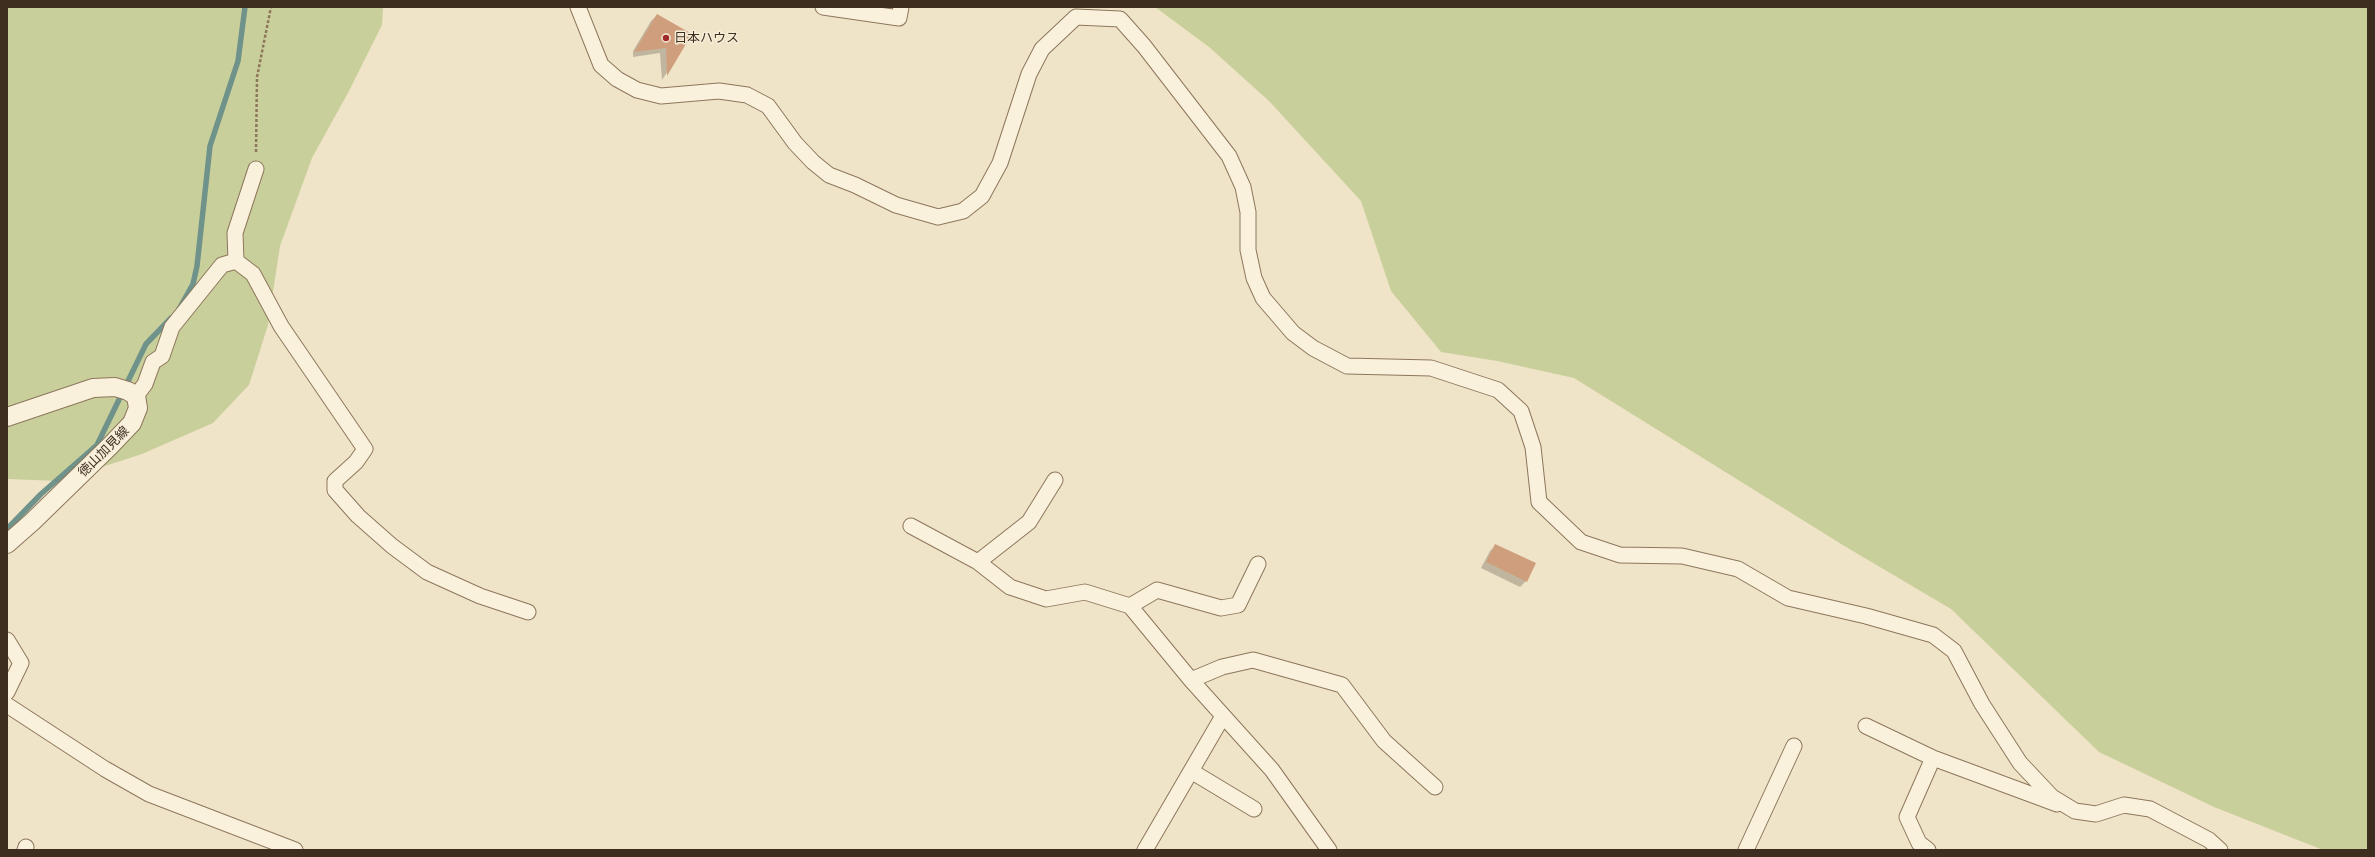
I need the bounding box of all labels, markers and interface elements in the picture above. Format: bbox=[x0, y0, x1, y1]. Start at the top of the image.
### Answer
place label: 日本ハウス bbox=[674, 30, 739, 46]
marker: 日本ハウス bbox=[661, 33, 671, 43]
street label: 徳山加見線 bbox=[76, 424, 132, 480]

